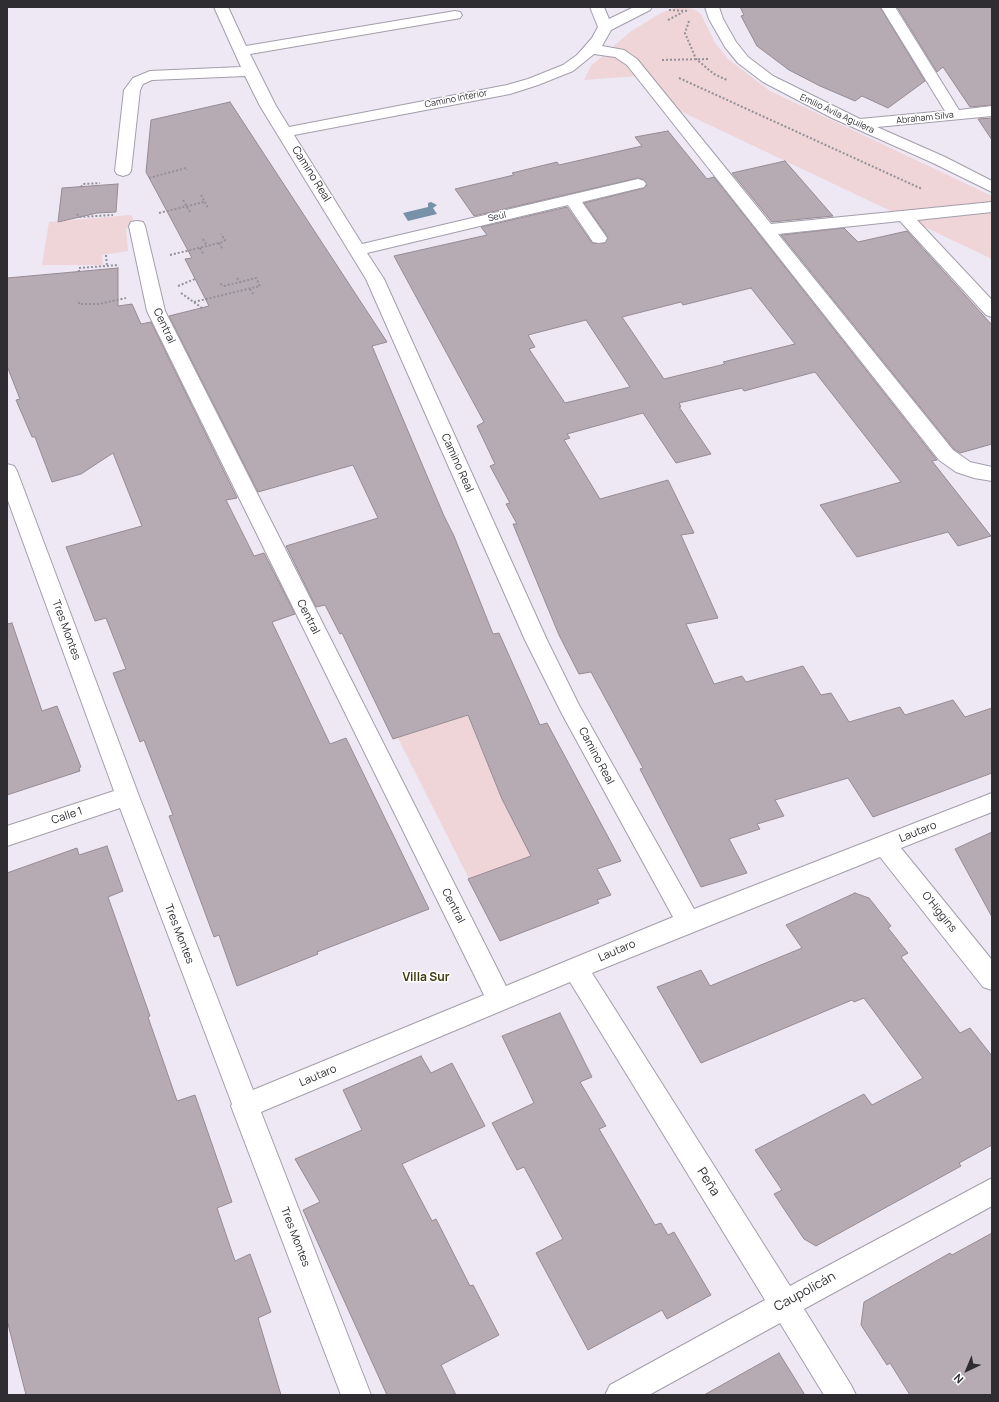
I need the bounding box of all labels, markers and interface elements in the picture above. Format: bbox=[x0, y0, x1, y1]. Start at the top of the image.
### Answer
street label: Camino Interior bbox=[424, 88, 488, 110]
street label: Emilio Ávila Aguilera bbox=[798, 92, 876, 136]
street label: Abraham Silva bbox=[896, 110, 954, 126]
street label: Camino Real bbox=[289, 144, 333, 204]
street label: Seúl bbox=[487, 210, 507, 224]
street label: Central bbox=[150, 306, 178, 346]
street label: Camino Real bbox=[438, 432, 476, 494]
street label: Central bbox=[294, 597, 322, 637]
street label: Tres Montes bbox=[49, 598, 83, 662]
street label: Camino Real bbox=[575, 725, 617, 787]
street label: Calle 1 bbox=[50, 805, 84, 827]
street label: Lautaro bbox=[897, 819, 939, 845]
street label: Central bbox=[439, 886, 467, 926]
street label: O'Higgins bbox=[919, 889, 959, 935]
street label: Tres Montes bbox=[162, 902, 196, 966]
street label: Lautaro bbox=[596, 937, 638, 965]
district label: Villa Sur bbox=[402, 971, 450, 985]
street label: Lautaro bbox=[297, 1062, 339, 1090]
street label: Peña bbox=[693, 1165, 723, 1199]
street label: Tres Montes bbox=[278, 1205, 312, 1269]
street label: Caupolicán bbox=[772, 1269, 838, 1315]
north arrow bbox=[947, 1350, 987, 1390]
text: N bbox=[950, 1371, 966, 1387]

